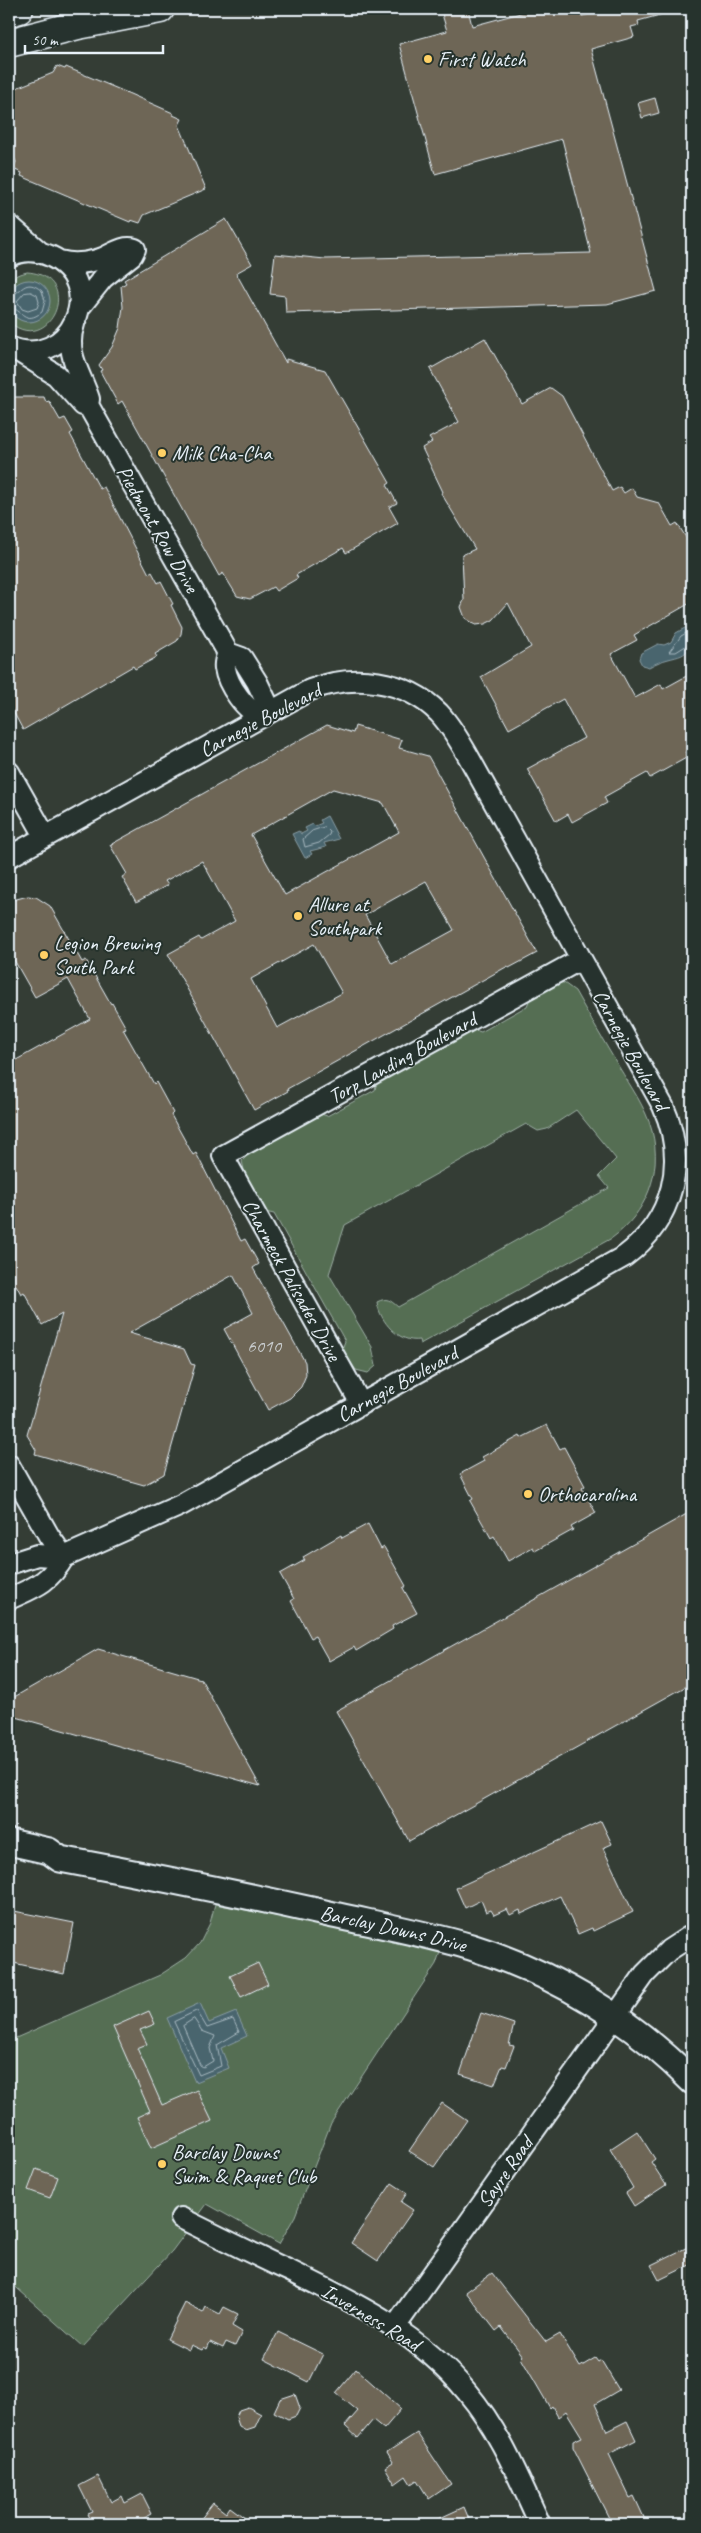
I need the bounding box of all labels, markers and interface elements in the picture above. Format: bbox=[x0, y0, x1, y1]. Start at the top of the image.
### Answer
scale bar bbox=[25, 22, 162, 54]
text: 50 m bbox=[32, 31, 59, 50]
place label: First Watch bbox=[438, 46, 526, 72]
marker: First Watch bbox=[422, 53, 434, 65]
place label: Milk Cha-Cha bbox=[172, 440, 273, 466]
marker: Milk Cha-Cha bbox=[156, 447, 168, 459]
street label: Piedmont Row Drive bbox=[111, 461, 205, 598]
street label: Carnegie Boulevard bbox=[195, 675, 329, 763]
place label: Allure at Southpark bbox=[308, 891, 383, 941]
marker: Allure at Southpark bbox=[292, 910, 304, 922]
place label: Legion Brewing South Park bbox=[54, 930, 162, 980]
marker: Legion Brewing South Park bbox=[38, 949, 50, 961]
street label: Carnegie Boulevard bbox=[587, 985, 677, 1118]
street label: Torp Landing Boulevard bbox=[323, 1005, 484, 1109]
street label: Charmeck Palisades Drive bbox=[237, 1195, 348, 1366]
house number: 6010 bbox=[247, 1334, 283, 1358]
street label: Carnegie Boulevard bbox=[332, 1338, 465, 1428]
place label: Orthocarolina bbox=[538, 1481, 638, 1507]
marker: Orthocarolina bbox=[522, 1488, 534, 1500]
street label: Barclay Downs Drive bbox=[318, 1899, 470, 1958]
street label: Sayre Road bbox=[471, 2129, 540, 2213]
place label: Barclay Downs Swim & Raquet Club bbox=[172, 2139, 318, 2189]
marker: Barclay Downs Swim & Raquet Club bbox=[156, 2158, 168, 2170]
street label: Inverness Road bbox=[317, 2277, 428, 2359]

